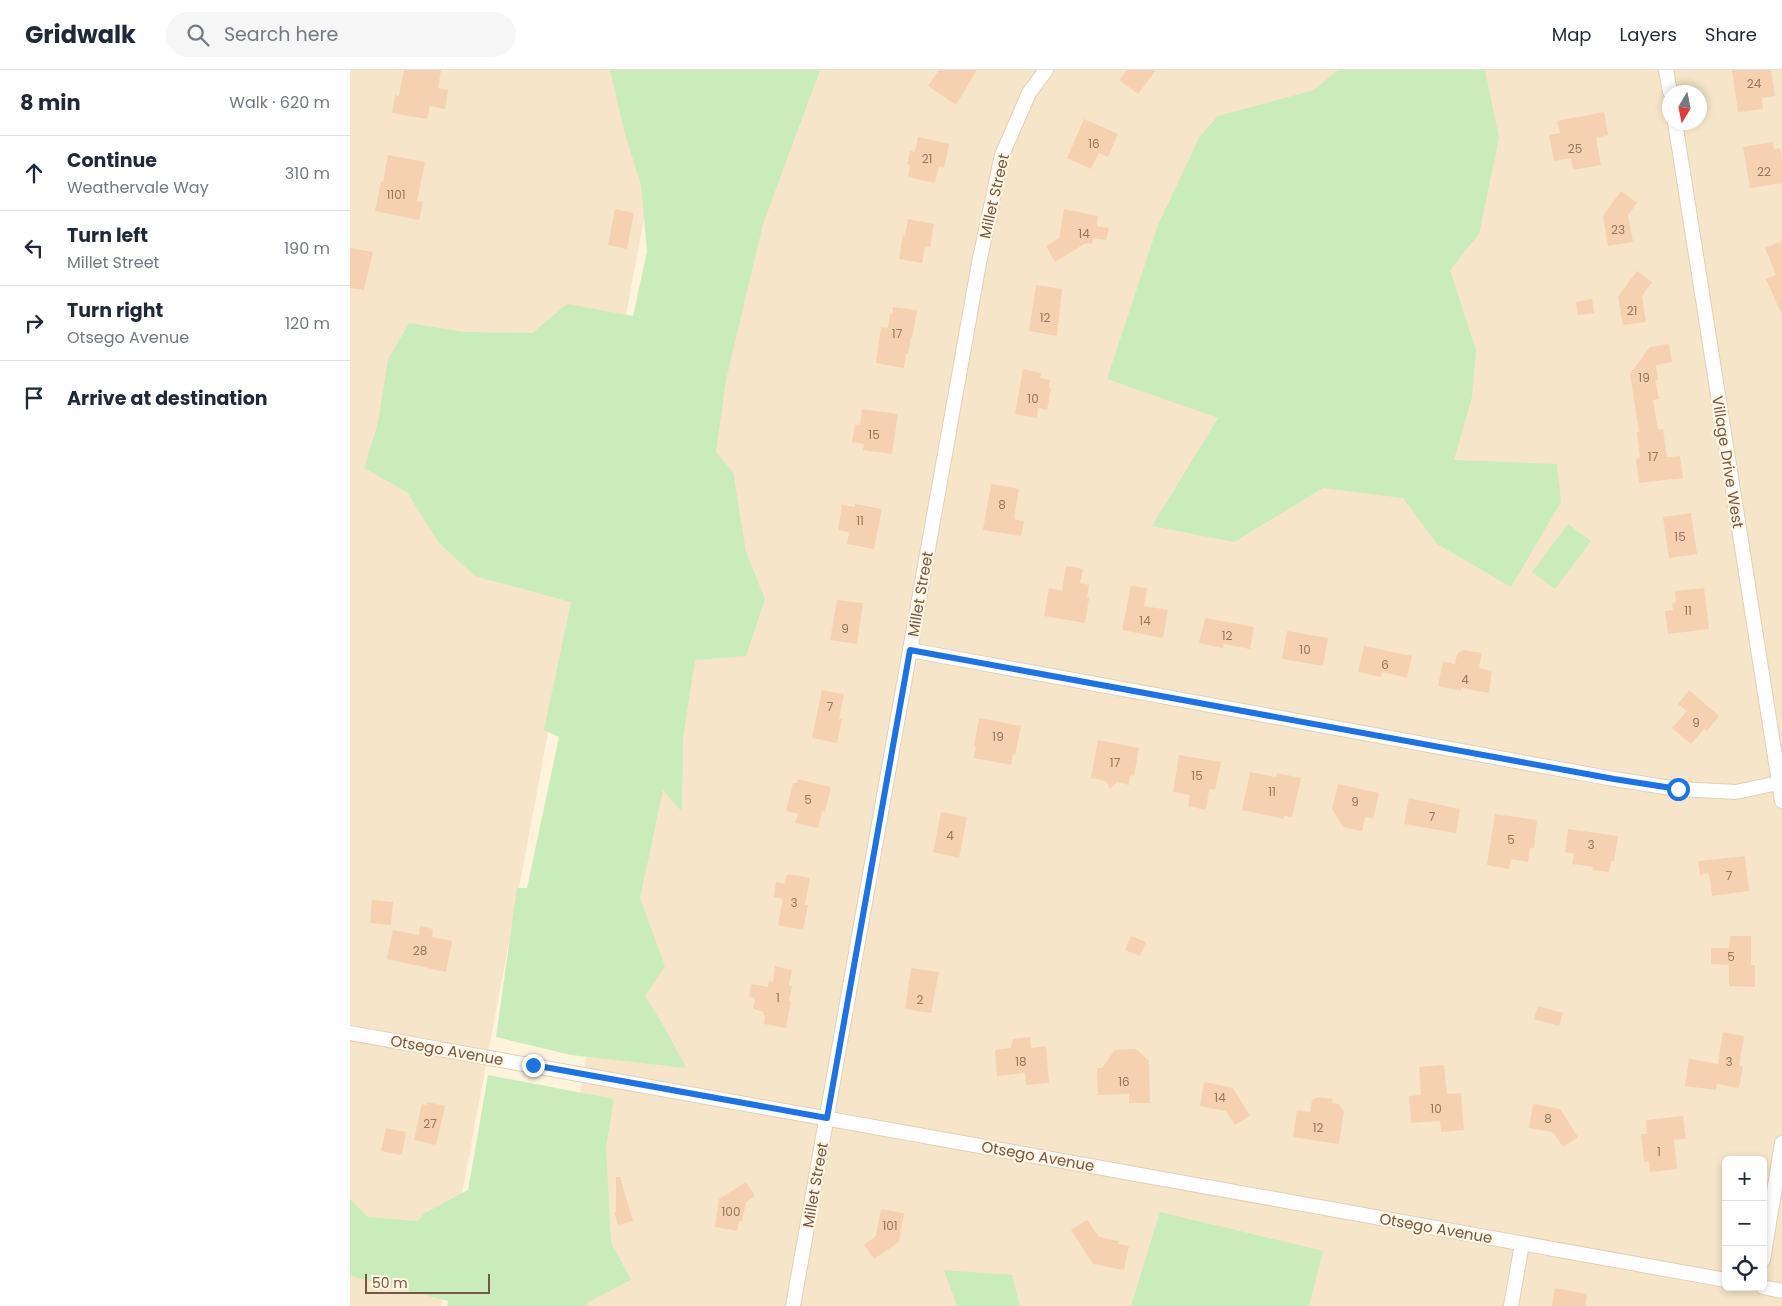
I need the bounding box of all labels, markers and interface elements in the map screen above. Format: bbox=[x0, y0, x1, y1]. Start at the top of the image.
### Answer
search box bbox=[166, 12, 516, 57]
text: Gridwalk bbox=[25, 18, 136, 51]
icon: search bbox=[184, 21, 212, 49]
text: Search here bbox=[224, 21, 338, 48]
text: Map bbox=[1552, 22, 1592, 47]
text: Layers bbox=[1620, 22, 1677, 47]
text: Share bbox=[1705, 22, 1757, 47]
house number: 24 bbox=[1747, 75, 1762, 92]
north arrow bbox=[1662, 85, 1707, 130]
text: 8 min bbox=[20, 88, 81, 117]
text: Walk · 620 m bbox=[229, 91, 330, 114]
house number: 16 bbox=[1088, 135, 1100, 152]
house number: 25 bbox=[1568, 140, 1582, 157]
text: Continue bbox=[67, 147, 157, 174]
house number: 21 bbox=[922, 150, 932, 167]
street label: Millet Street bbox=[974, 151, 1014, 241]
icon: ahead bbox=[20, 159, 48, 187]
text: 310 m bbox=[285, 162, 330, 185]
house number: 22 bbox=[1757, 163, 1771, 180]
text: Weathervale Way bbox=[67, 176, 209, 199]
house number: 1101 bbox=[386, 186, 406, 203]
house number: 23 bbox=[1611, 221, 1625, 238]
text: Turn left bbox=[67, 222, 148, 249]
house number: 14 bbox=[1078, 225, 1090, 242]
icon: left bbox=[20, 234, 48, 262]
text: 190 m bbox=[284, 237, 330, 260]
text: Millet Street bbox=[67, 251, 159, 274]
text: Turn right bbox=[67, 297, 163, 324]
house number: 21 bbox=[1627, 302, 1637, 319]
icon: right bbox=[20, 309, 48, 337]
house number: 12 bbox=[1040, 309, 1050, 326]
text: 120 m bbox=[285, 312, 330, 335]
house number: 17 bbox=[892, 325, 903, 342]
text: Otsego Avenue bbox=[67, 326, 189, 349]
house number: 19 bbox=[1638, 369, 1650, 386]
icon: arrive bbox=[20, 384, 48, 412]
text: Arrive at destination bbox=[67, 385, 268, 412]
house number: 10 bbox=[1027, 390, 1039, 407]
street label: Village Drive West bbox=[1707, 394, 1749, 530]
house number: 15 bbox=[868, 426, 880, 443]
house number: 17 bbox=[1648, 448, 1659, 465]
house number: 8 bbox=[998, 496, 1006, 513]
house number: 11 bbox=[856, 512, 864, 529]
house number: 15 bbox=[1674, 528, 1686, 545]
street label: Millet Street bbox=[902, 549, 938, 639]
house number: 11 bbox=[1684, 602, 1692, 619]
house number: 14 bbox=[1139, 612, 1151, 629]
house number: 9 bbox=[841, 620, 849, 637]
house number: 12 bbox=[1222, 627, 1232, 644]
house number: 10 bbox=[1299, 641, 1311, 658]
house number: 6 bbox=[1381, 656, 1389, 673]
house number: 4 bbox=[1461, 671, 1469, 688]
house number: 7 bbox=[827, 698, 834, 715]
house number: 9 bbox=[1692, 714, 1700, 731]
house number: 19 bbox=[992, 728, 1004, 745]
house number: 17 bbox=[1110, 754, 1121, 771]
house number: 15 bbox=[1191, 767, 1203, 784]
route start bbox=[1667, 778, 1690, 801]
house number: 11 bbox=[1268, 783, 1276, 800]
house number: 5 bbox=[804, 791, 812, 808]
house number: 9 bbox=[1351, 793, 1359, 810]
house number: 7 bbox=[1429, 808, 1436, 825]
house number: 4 bbox=[946, 827, 954, 844]
house number: 5 bbox=[1507, 831, 1515, 848]
house number: 3 bbox=[1587, 836, 1595, 853]
house number: 7 bbox=[1726, 867, 1733, 884]
house number: 3 bbox=[790, 894, 798, 911]
house number: 28 bbox=[413, 942, 427, 959]
house number: 5 bbox=[1727, 948, 1735, 965]
house number: 1 bbox=[776, 989, 780, 1006]
house number: 2 bbox=[917, 991, 924, 1008]
street label: Otsego Avenue bbox=[389, 1030, 505, 1070]
house number: 18 bbox=[1015, 1053, 1027, 1070]
house number: 3 bbox=[1725, 1053, 1733, 1070]
route end bbox=[522, 1054, 545, 1077]
house number: 16 bbox=[1118, 1073, 1130, 1090]
house number: 14 bbox=[1214, 1089, 1226, 1106]
house number: 10 bbox=[1430, 1100, 1442, 1117]
house number: 8 bbox=[1544, 1110, 1552, 1127]
house number: 27 bbox=[423, 1115, 437, 1132]
house number: 12 bbox=[1313, 1119, 1323, 1136]
street label: Otsego Avenue bbox=[980, 1136, 1096, 1176]
street label: Millet Street bbox=[797, 1140, 833, 1230]
house number: 1 bbox=[1657, 1143, 1661, 1160]
map controls bbox=[1722, 1156, 1767, 1291]
button: + bbox=[1722, 1156, 1767, 1201]
button: − bbox=[1722, 1201, 1767, 1246]
house number: 100 bbox=[722, 1203, 740, 1220]
street label: Otsego Avenue bbox=[1378, 1208, 1494, 1248]
house number: 101 bbox=[882, 1217, 898, 1234]
button: locate bbox=[1722, 1246, 1767, 1291]
scale bar bbox=[365, 1271, 490, 1294]
text: 50 m bbox=[372, 1273, 408, 1293]

